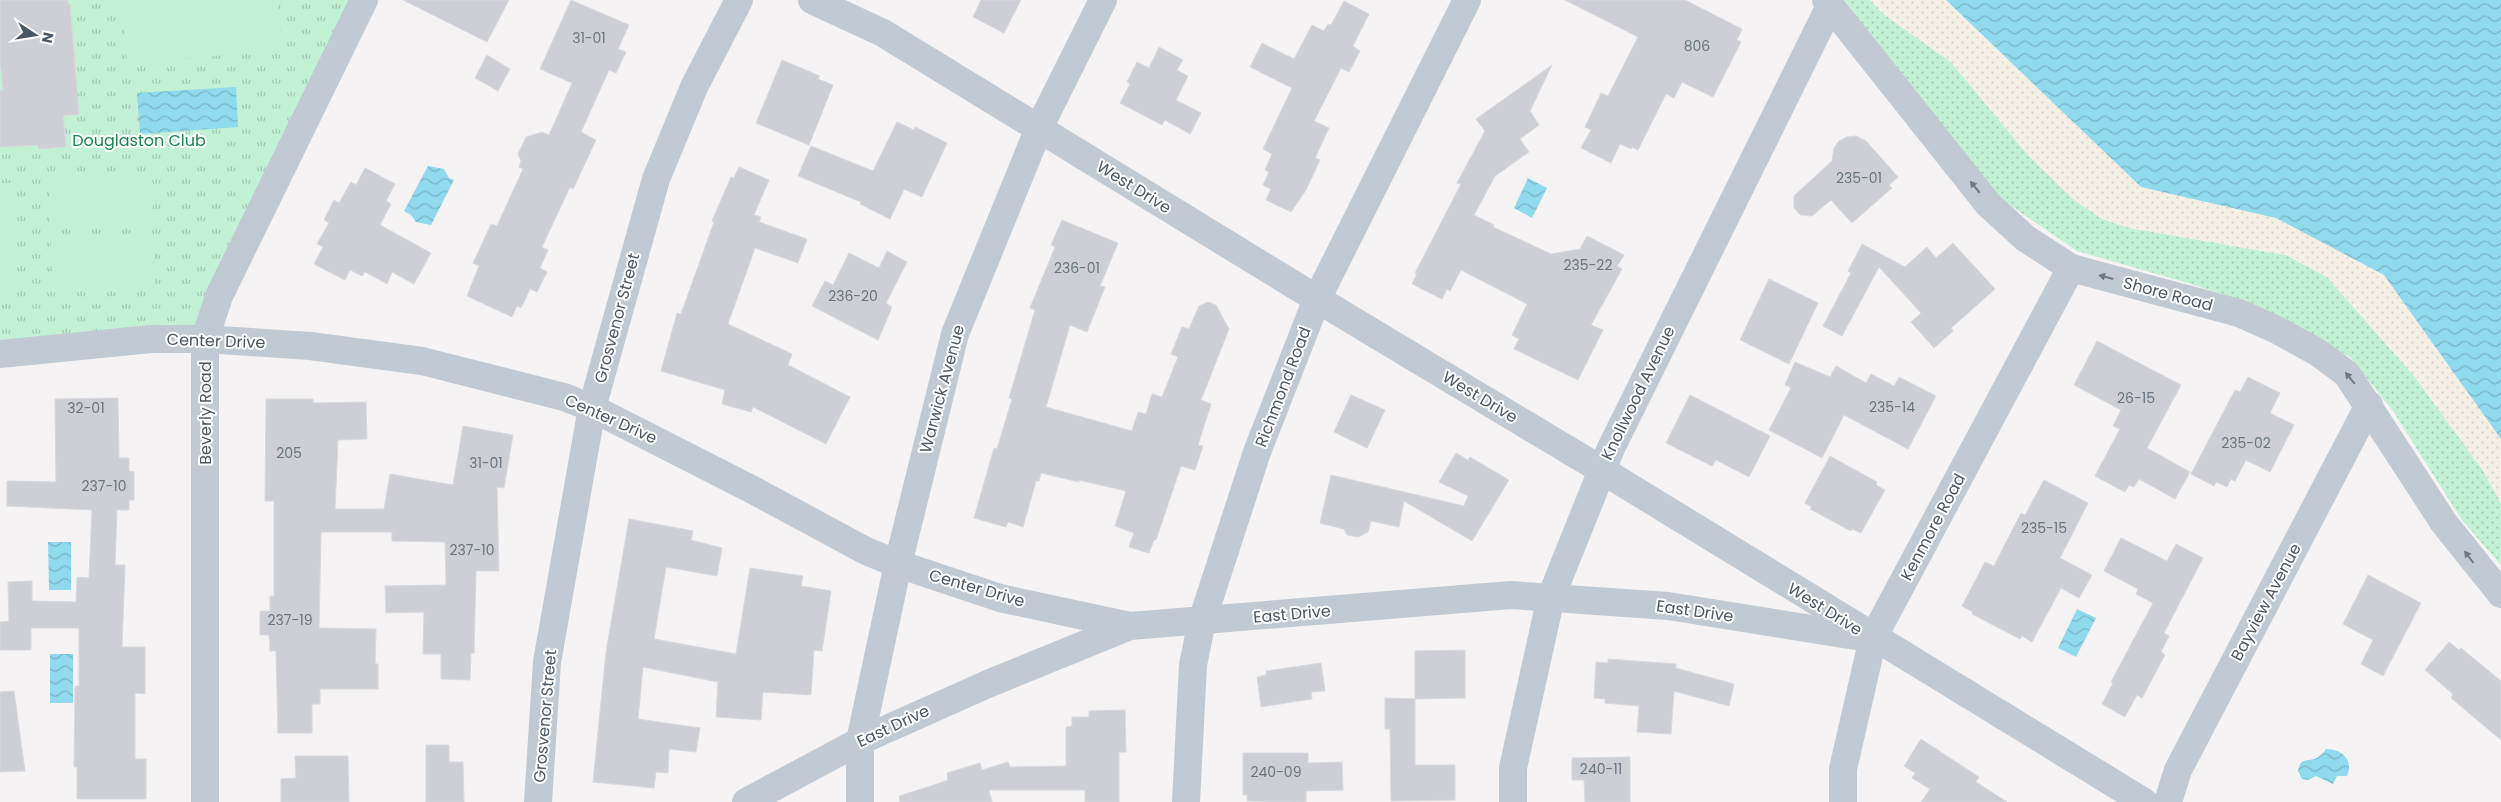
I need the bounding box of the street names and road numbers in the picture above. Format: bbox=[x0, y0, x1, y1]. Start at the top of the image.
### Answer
street label: West Drive bbox=[1092, 155, 1176, 219]
street label: Grosvenor Street bbox=[589, 250, 645, 385]
street label: Shore Road bbox=[2121, 271, 2215, 317]
street label: Warwick Avenue bbox=[914, 322, 970, 456]
street label: Knollwood Avenue bbox=[1596, 322, 1681, 464]
street label: Richmond Road bbox=[1249, 323, 1317, 451]
street label: Center Drive bbox=[166, 328, 266, 354]
street label: Beverly Road bbox=[194, 361, 217, 465]
street label: West Drive bbox=[1438, 365, 1522, 429]
street label: Center Drive bbox=[561, 388, 661, 450]
street label: Kenmore Road bbox=[1895, 469, 1971, 585]
street label: Bayview Avenue bbox=[2225, 539, 2307, 665]
street label: Center Drive bbox=[926, 563, 1028, 613]
street label: West Drive bbox=[1783, 577, 1867, 641]
street label: East Drive bbox=[1655, 594, 1735, 628]
street label: East Drive bbox=[1252, 599, 1332, 629]
street label: Grosvenor Street bbox=[528, 648, 562, 783]
street label: East Drive bbox=[853, 699, 933, 753]

